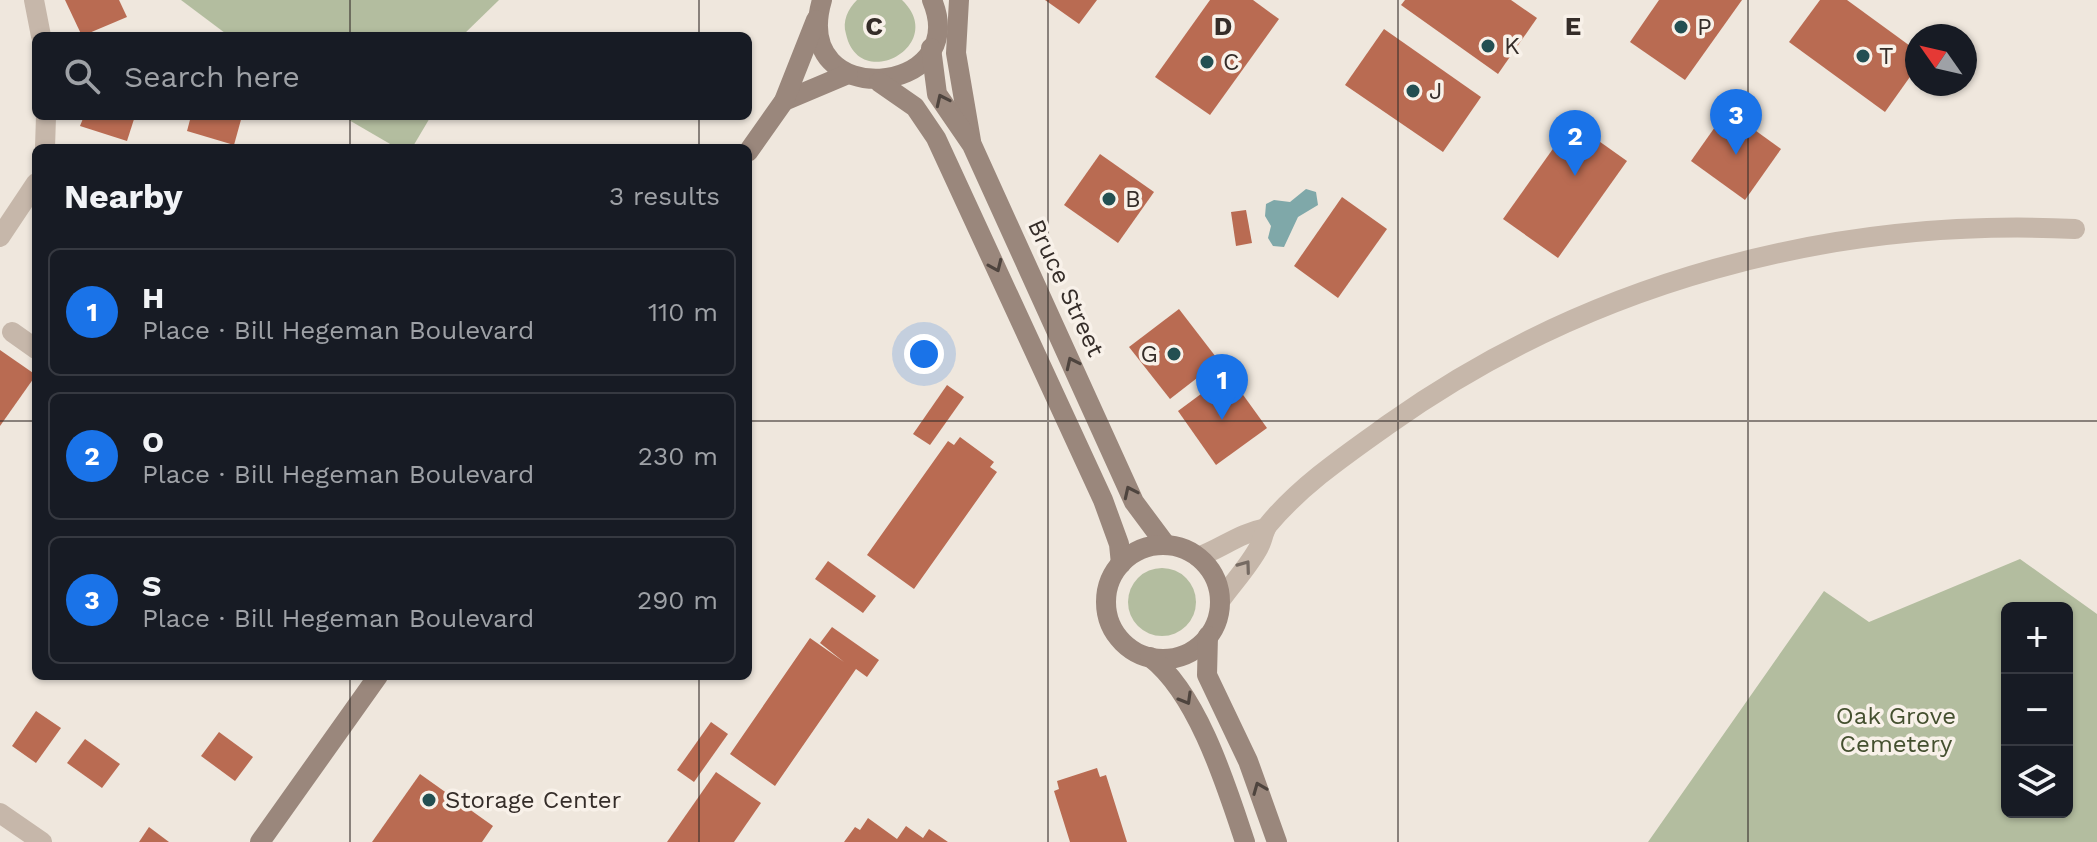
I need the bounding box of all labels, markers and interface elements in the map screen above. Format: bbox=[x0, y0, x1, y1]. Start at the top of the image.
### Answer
text: C bbox=[865, 11, 883, 41]
text: D bbox=[1214, 11, 1232, 41]
text: E bbox=[1565, 11, 1581, 41]
place label: P bbox=[1697, 13, 1712, 41]
marker: P bbox=[1672, 18, 1690, 36]
north arrow bbox=[1905, 24, 1977, 96]
search box bbox=[32, 32, 752, 120]
place label: K bbox=[1504, 32, 1520, 60]
marker: K bbox=[1479, 37, 1497, 55]
place label: T bbox=[1879, 42, 1894, 70]
marker: T bbox=[1854, 47, 1872, 65]
place label: C bbox=[1223, 48, 1239, 76]
marker: C bbox=[1198, 53, 1216, 71]
icon: search bbox=[60, 54, 104, 98]
text: Search here bbox=[124, 59, 300, 94]
place label: J bbox=[1429, 77, 1443, 105]
marker: J bbox=[1404, 82, 1422, 100]
pin: 3 bbox=[1710, 89, 1762, 155]
one-way arrow bbox=[935, 93, 951, 108]
pin: 2 bbox=[1549, 110, 1601, 176]
text: Nearby bbox=[64, 176, 183, 216]
text: 3 results bbox=[609, 181, 720, 211]
place label: B bbox=[1125, 185, 1141, 213]
marker: B bbox=[1100, 190, 1118, 208]
street label: Bruce Street bbox=[1022, 215, 1110, 361]
one-way arrow bbox=[986, 258, 1002, 272]
text: H bbox=[142, 280, 164, 315]
text: 1 bbox=[86, 297, 98, 327]
text: 110 m bbox=[648, 297, 718, 327]
text: Place · Bill Hegeman Boulevard bbox=[142, 315, 534, 345]
your location bbox=[904, 334, 944, 374]
place label: G bbox=[1141, 340, 1158, 368]
marker: G bbox=[1165, 345, 1183, 363]
pin: 1 bbox=[1196, 354, 1248, 420]
one-way arrow bbox=[1065, 356, 1081, 371]
text: O bbox=[142, 424, 164, 459]
text: 2 bbox=[84, 441, 100, 471]
text: 230 m bbox=[638, 441, 718, 471]
text: Place · Bill Hegeman Boulevard bbox=[142, 459, 534, 489]
one-way arrow bbox=[1124, 486, 1140, 501]
one-way arrow bbox=[1235, 560, 1250, 575]
text: S bbox=[142, 568, 161, 603]
text: 3 bbox=[84, 585, 100, 615]
text: 290 m bbox=[637, 585, 718, 615]
map controls bbox=[2001, 602, 2073, 818]
button: + bbox=[2001, 602, 2073, 674]
text: Place · Bill Hegeman Boulevard bbox=[142, 603, 534, 633]
button: − bbox=[2001, 674, 2073, 746]
one-way arrow bbox=[1176, 690, 1192, 705]
park label: Oak Grove Cemetery bbox=[1836, 702, 1956, 758]
button: layers bbox=[2001, 746, 2073, 818]
one-way arrow bbox=[1252, 782, 1269, 796]
place label: Storage Center bbox=[445, 786, 622, 814]
marker: Storage Center bbox=[420, 791, 438, 809]

